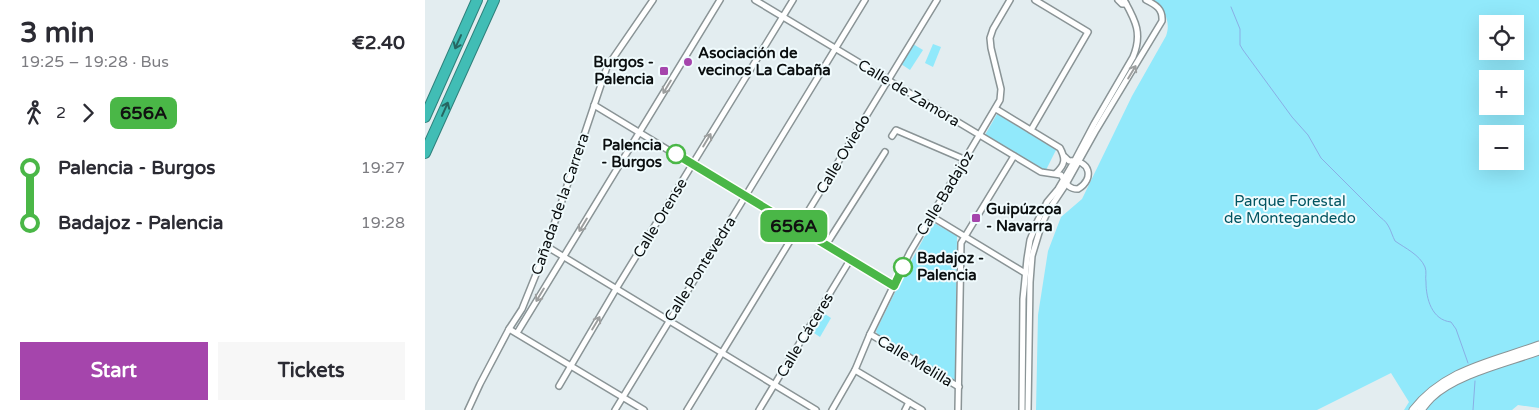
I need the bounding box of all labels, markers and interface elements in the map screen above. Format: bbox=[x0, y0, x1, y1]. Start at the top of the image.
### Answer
map controls bbox=[1479, 15, 1524, 170]
button: locate bbox=[1479, 15, 1524, 60]
text: 3 min bbox=[20, 16, 95, 50]
text: €2.40 bbox=[352, 32, 405, 54]
one-way arrow bbox=[453, 34, 463, 49]
place label: Asociación de vecinos La Cabaña bbox=[698, 44, 831, 79]
text: 19:25 – 19:28 · Bus bbox=[20, 52, 169, 72]
place label: Burgos - Palencia bbox=[593, 53, 654, 88]
marker: Asociación de vecinos La Cabaña bbox=[682, 56, 694, 68]
street label: Calle de Zamora bbox=[855, 56, 963, 130]
marker: Burgos - Palencia bbox=[658, 65, 670, 77]
one-way arrow bbox=[1127, 66, 1137, 80]
button: + bbox=[1479, 70, 1524, 115]
one-way arrow bbox=[662, 79, 672, 93]
icon: walk bbox=[20, 99, 48, 127]
icon: forward bbox=[74, 99, 102, 127]
text: 656A bbox=[120, 102, 167, 124]
one-way arrow bbox=[441, 102, 450, 117]
text: 2 bbox=[56, 103, 66, 123]
street label: Calle Oviedo bbox=[812, 111, 874, 197]
button: − bbox=[1479, 125, 1524, 170]
street label: Cañada de la Carrera bbox=[527, 131, 593, 277]
one-way arrow bbox=[703, 133, 713, 147]
place label: Palencia - Burgos bbox=[601, 136, 662, 172]
marker: Palencia - Burgos bbox=[666, 144, 686, 164]
street label: Calle Badajoz bbox=[913, 147, 977, 239]
text: Palencia - Burgos bbox=[58, 157, 215, 179]
text: 19:27 bbox=[361, 158, 405, 178]
street label: Calle Orense bbox=[629, 175, 691, 261]
park label: Parque Forestal de Montegandedo bbox=[1224, 192, 1356, 227]
place label: Guipúzcoa - Navarra bbox=[986, 200, 1062, 235]
line badge: 656A bbox=[759, 210, 829, 242]
text: Badajoz - Palencia bbox=[58, 212, 224, 234]
marker: Guipúzcoa - Navarra bbox=[970, 212, 982, 224]
text: 19:28 bbox=[361, 213, 405, 233]
street label: Calle Pontevedra bbox=[660, 213, 740, 325]
text: 656A bbox=[770, 215, 818, 237]
one-way arrow bbox=[577, 218, 587, 232]
place label: Badajoz - Palencia bbox=[917, 249, 984, 284]
marker: Badajoz - Palencia bbox=[893, 257, 913, 277]
one-way arrow bbox=[535, 287, 545, 301]
street label: Calle Cáceres bbox=[773, 290, 837, 380]
one-way arrow bbox=[591, 317, 601, 331]
street label: Calle Melilla bbox=[874, 331, 956, 391]
button: Start bbox=[20, 342, 208, 400]
button: Tickets bbox=[218, 342, 405, 400]

